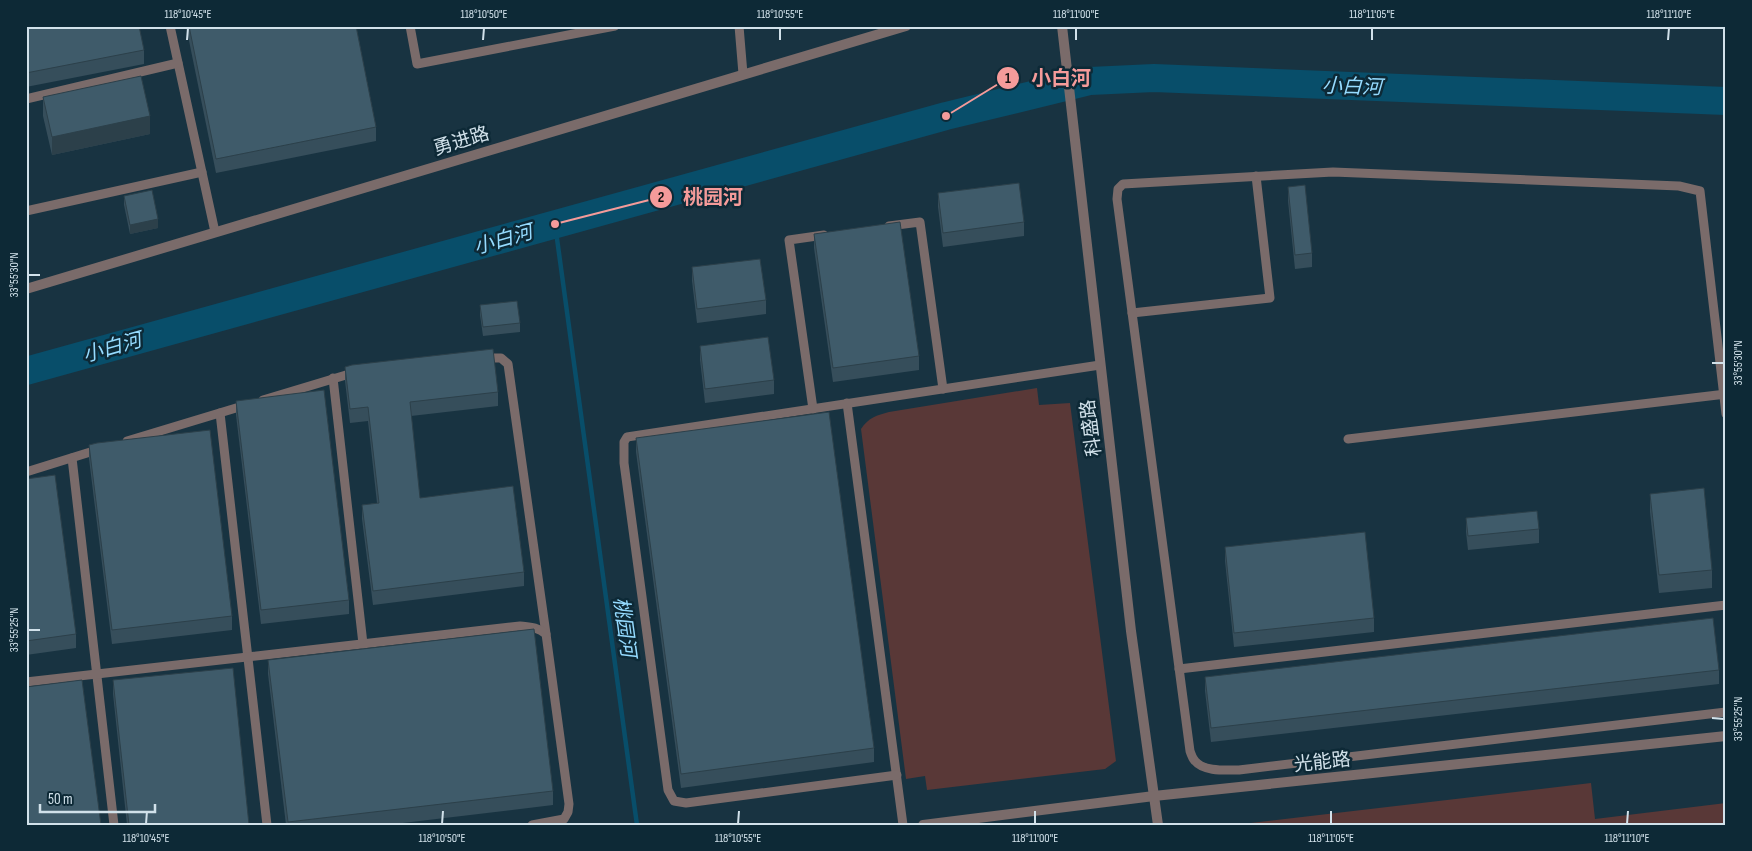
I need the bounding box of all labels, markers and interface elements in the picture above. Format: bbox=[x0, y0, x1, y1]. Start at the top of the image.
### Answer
text: 118°10'45"E bbox=[165, 7, 211, 22]
text: 118°10'50"E bbox=[460, 7, 508, 22]
text: 118°10'55"E bbox=[757, 7, 803, 22]
text: 118°11'00"E bbox=[1053, 7, 1099, 22]
text: 118°11'05"E bbox=[1349, 7, 1395, 22]
text: 118°11'10"E bbox=[1646, 7, 1692, 22]
callout: 小白河 bbox=[996, 61, 1101, 96]
text: 小白河 bbox=[1031, 67, 1091, 91]
text: 1 bbox=[1005, 69, 1011, 88]
water label: 小白河 bbox=[1322, 74, 1386, 100]
street label: 勇进路 bbox=[431, 122, 492, 161]
callout: 桃园河 bbox=[648, 180, 753, 215]
text: 桃园河 bbox=[683, 186, 743, 210]
text: 2 bbox=[658, 188, 664, 207]
water label: 小白河 bbox=[471, 219, 539, 260]
text: 33°55'30"N bbox=[7, 252, 22, 298]
water label: 小白河 bbox=[80, 327, 148, 368]
text: 33°55'30"N bbox=[1731, 340, 1746, 386]
street label: 科盛路 bbox=[1077, 398, 1106, 458]
water label: 桃园河 bbox=[608, 596, 641, 662]
text: 33°55'25"N bbox=[7, 608, 22, 652]
text: 33°55'25"N bbox=[1731, 697, 1746, 741]
street label: 光能路 bbox=[1293, 748, 1352, 777]
scale bar bbox=[40, 781, 155, 813]
text: 50 m bbox=[48, 790, 73, 809]
text: 118°10'45"E bbox=[123, 831, 169, 846]
text: 118°10'50"E bbox=[418, 831, 466, 846]
text: 118°10'55"E bbox=[715, 831, 761, 846]
text: 118°11'00"E bbox=[1012, 831, 1058, 846]
text: 118°11'05"E bbox=[1308, 831, 1354, 846]
text: 118°11'10"E bbox=[1604, 831, 1650, 846]

